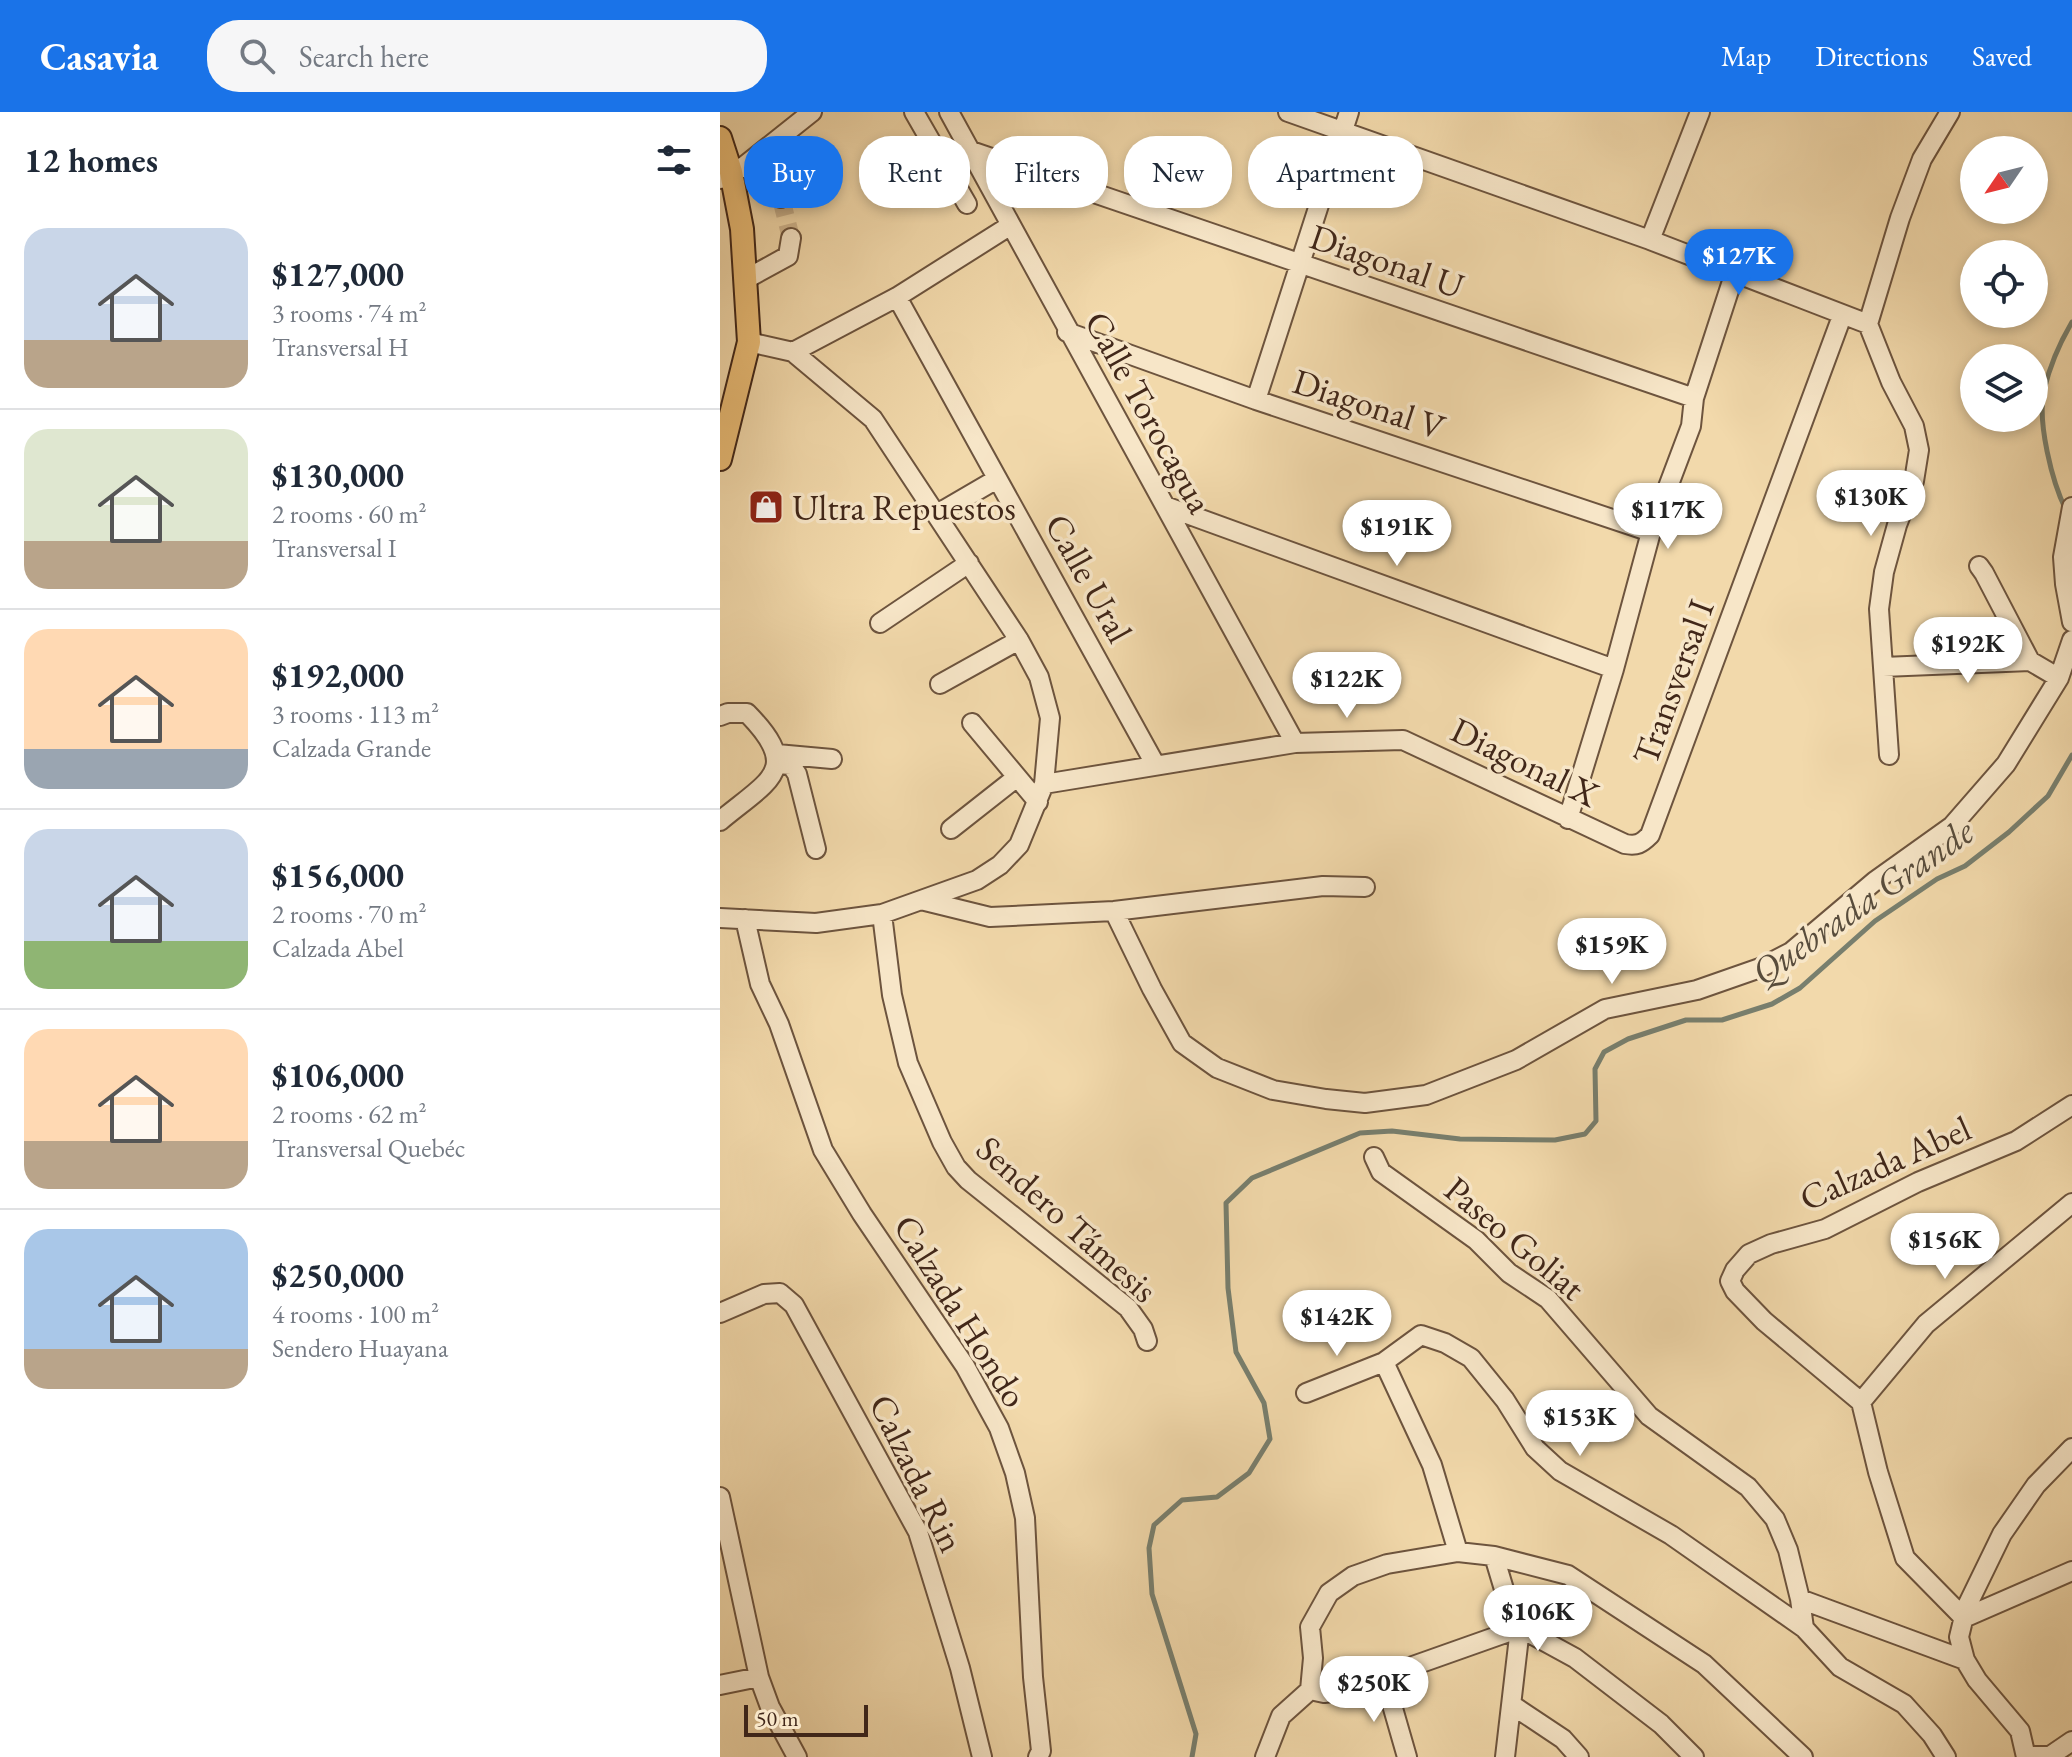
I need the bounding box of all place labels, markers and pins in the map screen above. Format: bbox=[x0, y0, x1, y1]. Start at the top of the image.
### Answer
pin: $127K bbox=[1683, 229, 1795, 297]
pin: $130K bbox=[1815, 470, 1927, 538]
pin: $117K bbox=[1612, 483, 1724, 551]
place label: Ultra Repuestos bbox=[792, 484, 1016, 531]
shop icon: Ultra Repuestos bbox=[747, 488, 785, 526]
pin: $191K bbox=[1341, 500, 1453, 568]
pin: $192K bbox=[1912, 617, 2024, 685]
pin: $122K bbox=[1291, 652, 1403, 720]
pin: $159K bbox=[1556, 918, 1668, 986]
pin: $156K bbox=[1889, 1213, 2001, 1281]
pin: $142K bbox=[1281, 1290, 1393, 1358]
pin: $153K bbox=[1524, 1390, 1636, 1458]
pin: $106K bbox=[1482, 1585, 1594, 1653]
pin: $250K bbox=[1318, 1656, 1430, 1724]

